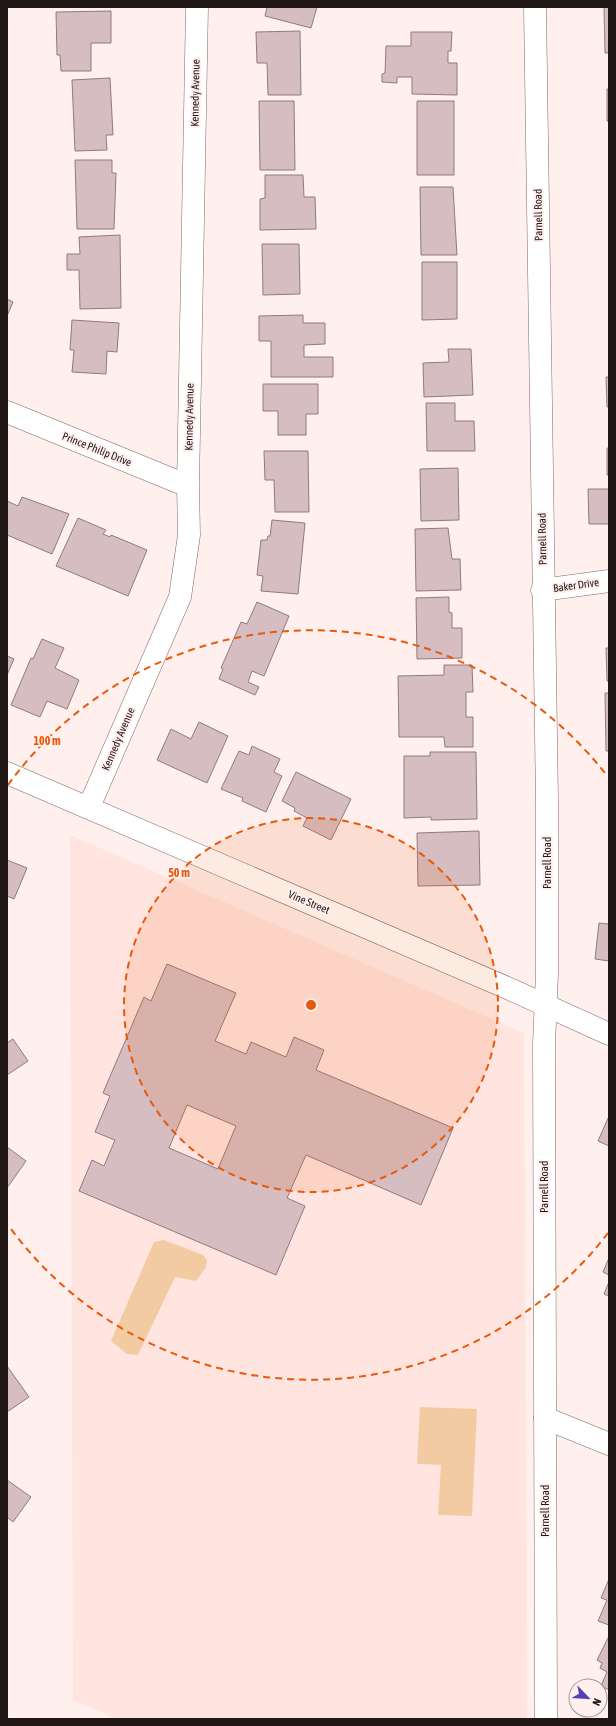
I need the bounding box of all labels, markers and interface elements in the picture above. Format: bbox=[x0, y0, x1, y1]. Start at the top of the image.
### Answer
street label: Kennedy Avenue bbox=[188, 59, 202, 127]
street label: Parnell Road bbox=[532, 189, 544, 241]
street label: Kennedy Avenue bbox=[182, 383, 196, 451]
street label: Prince Philip Drive bbox=[61, 430, 133, 468]
street label: Parnell Road bbox=[536, 513, 548, 565]
street label: Baker Drive bbox=[552, 576, 600, 594]
street label: Kennedy Avenue bbox=[99, 706, 137, 772]
text: 100 m bbox=[33, 734, 61, 748]
street label: Parnell Road bbox=[541, 837, 553, 889]
text: 50 m bbox=[168, 866, 190, 880]
street label: Vine Street bbox=[286, 888, 332, 916]
centre of rings bbox=[304, 998, 318, 1012]
street label: Parnell Road bbox=[538, 1161, 550, 1213]
street label: Parnell Road bbox=[539, 1485, 551, 1537]
north arrow bbox=[568, 1678, 608, 1718]
text: N bbox=[590, 1697, 604, 1708]

